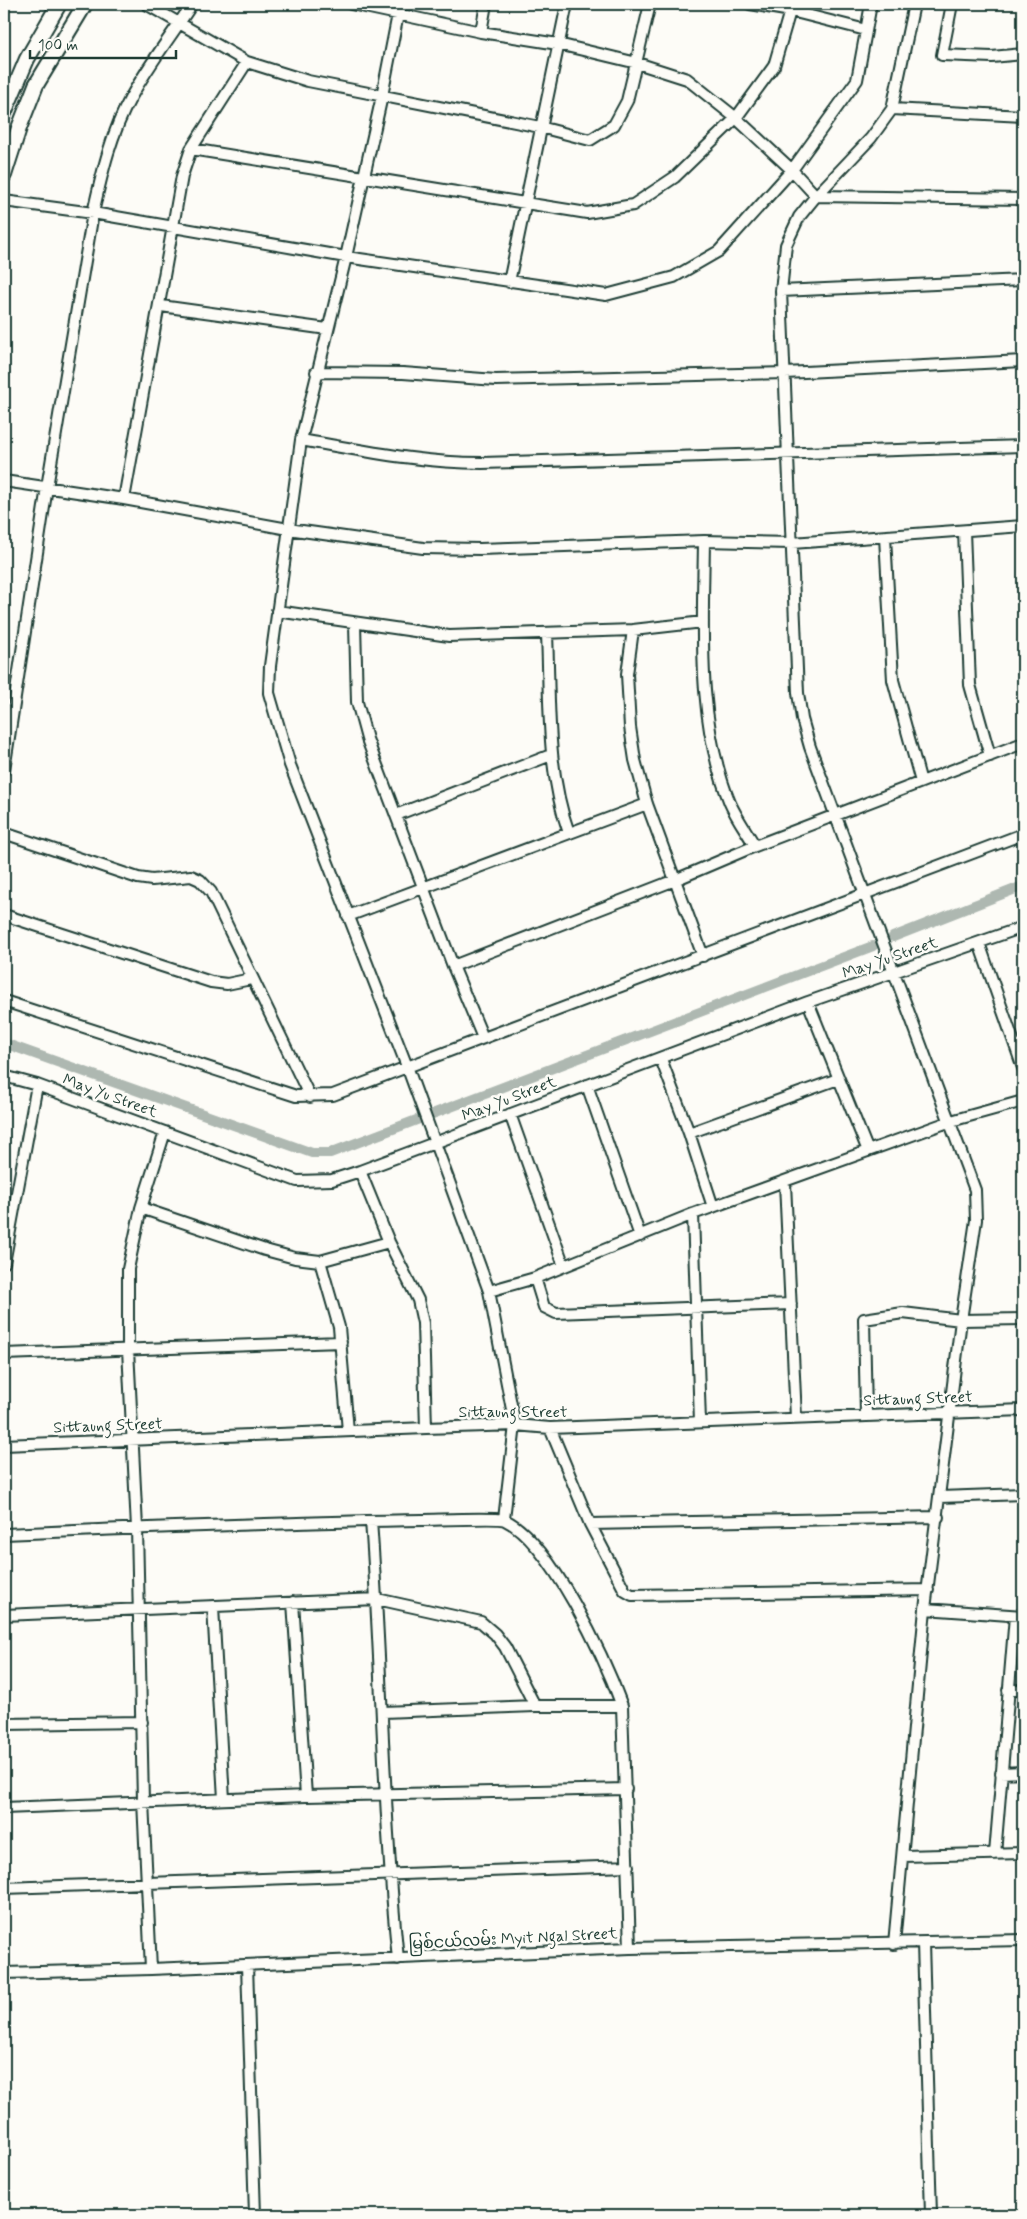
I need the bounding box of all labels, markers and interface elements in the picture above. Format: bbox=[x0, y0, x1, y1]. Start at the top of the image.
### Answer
scale bar bbox=[30, 28, 176, 60]
text: 100 m bbox=[38, 36, 78, 56]
street label: May Yu Street bbox=[840, 932, 941, 984]
street label: May Yu Street bbox=[60, 1069, 161, 1123]
street label: May Yu Street bbox=[459, 1071, 560, 1127]
street label: Sittaung Street bbox=[863, 1387, 973, 1412]
street label: Sittaung Street bbox=[458, 1402, 568, 1424]
street label: Sittaung Street bbox=[53, 1414, 163, 1439]
street label: မြစ်ငယ်လမ်း Myit Ngal Street bbox=[408, 1921, 619, 1957]

